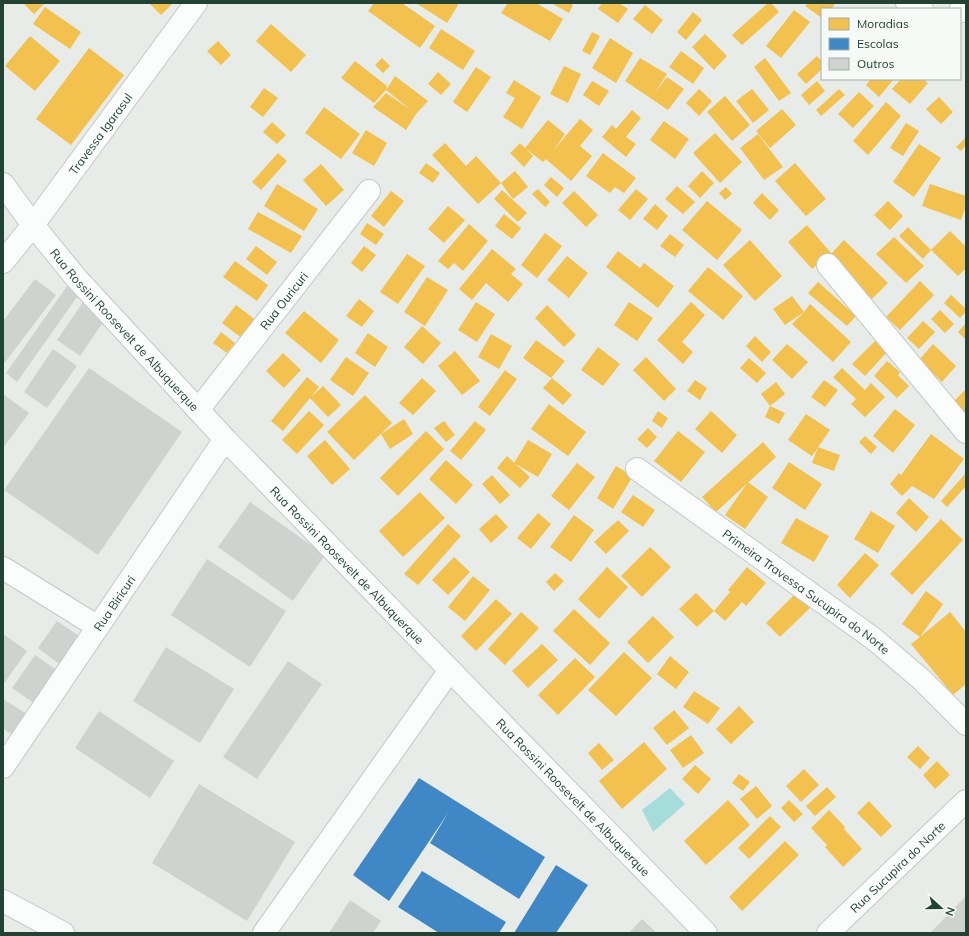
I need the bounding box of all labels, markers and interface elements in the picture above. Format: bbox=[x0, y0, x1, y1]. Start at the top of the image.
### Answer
legend bbox=[821, 8, 961, 80]
text: Moradias bbox=[857, 16, 909, 31]
text: Escolas bbox=[857, 36, 899, 51]
text: Outros bbox=[857, 56, 895, 71]
street label: Travessa Igarasul bbox=[65, 90, 135, 177]
street label: Rua Rossini Roosevelt de Albuquerque bbox=[47, 245, 202, 414]
street label: Rua Ouricuri bbox=[256, 268, 311, 332]
street label: Rua Rossini Roosevelt de Albuquerque bbox=[267, 483, 428, 647]
street label: Primeira Travessa Sucupira do Norte bbox=[720, 526, 893, 657]
street label: Rua Biricuri bbox=[90, 572, 138, 634]
street label: Rua Rossini Roosevelt de Albuquerque bbox=[493, 715, 654, 879]
street label: Rua Sucupira do Norte bbox=[847, 818, 948, 916]
north arrow bbox=[921, 888, 961, 928]
text: N bbox=[942, 905, 958, 918]

